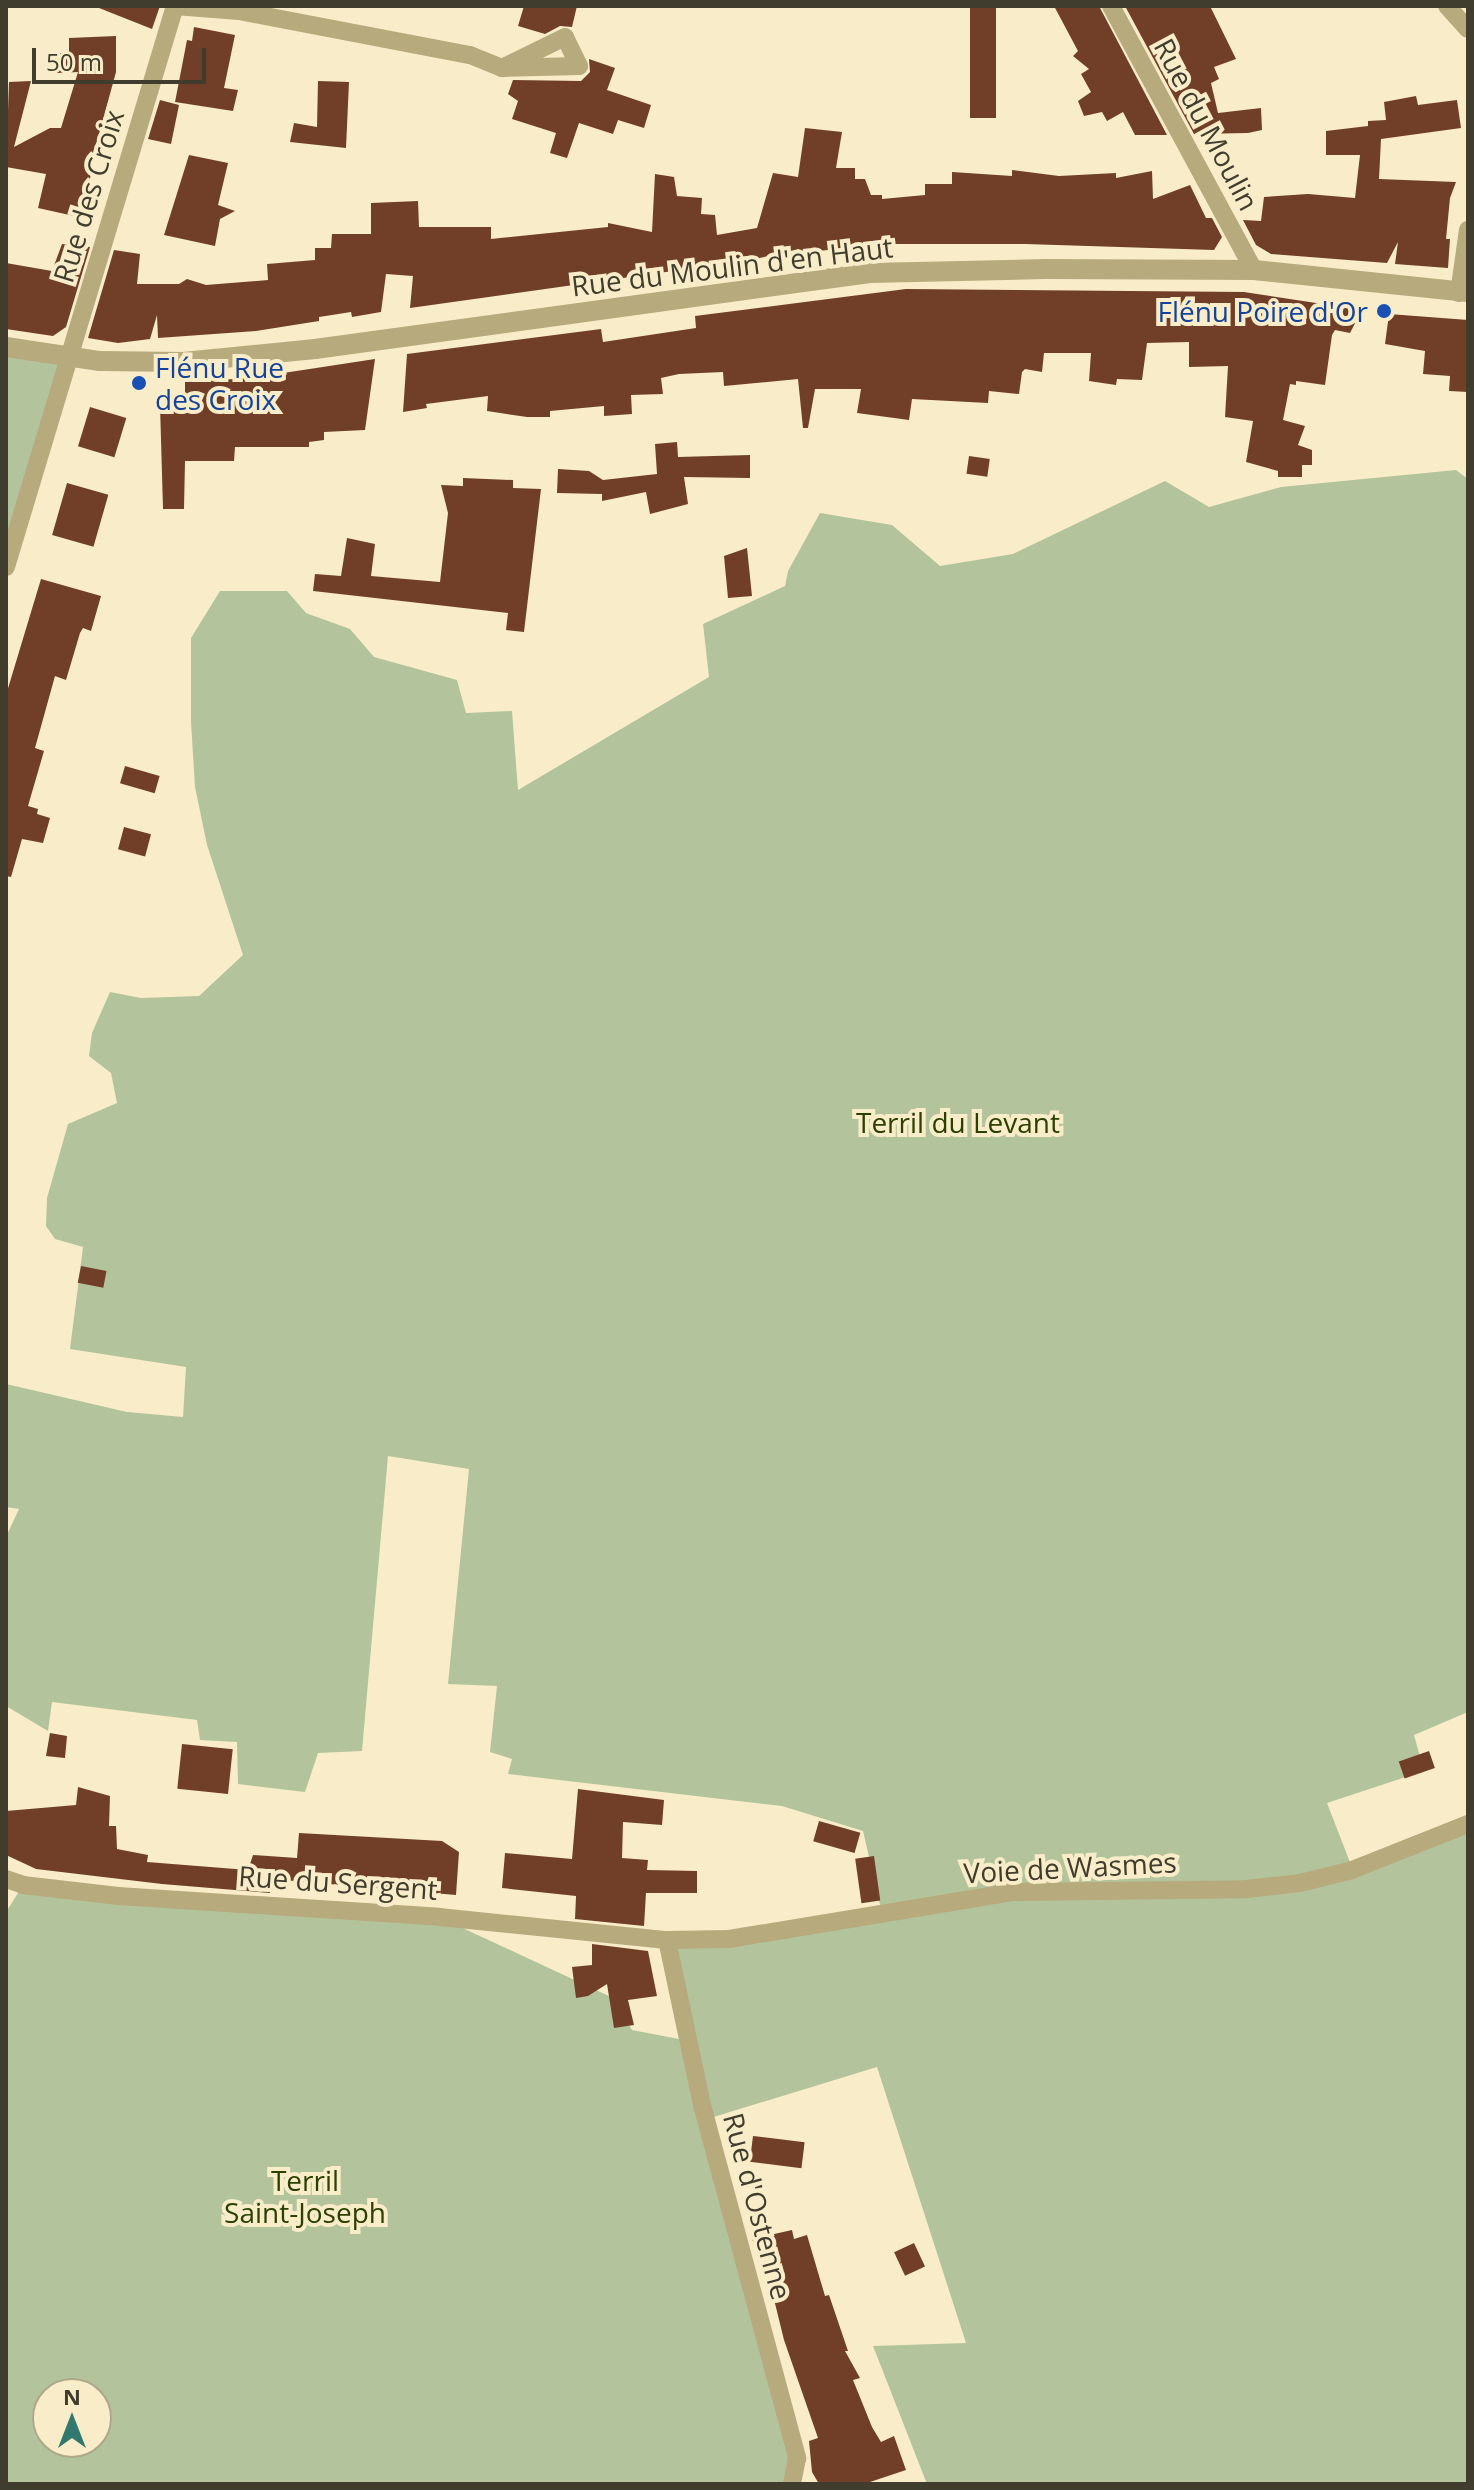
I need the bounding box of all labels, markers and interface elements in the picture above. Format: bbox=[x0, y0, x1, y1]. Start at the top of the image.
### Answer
scale bar bbox=[36, 32, 210, 82]
street label: Rue du Moulin bbox=[1148, 32, 1266, 216]
text: 50 m bbox=[46, 45, 102, 78]
street label: Rue des Croix bbox=[46, 106, 130, 286]
street label: Rue du Moulin d'en Haut bbox=[569, 230, 895, 302]
place label: Flénu Poire d'Or bbox=[1157, 294, 1368, 328]
marker: Flénu Poire d'Or bbox=[1375, 302, 1393, 320]
place label: Flénu Rue des Croix bbox=[155, 350, 284, 416]
marker: Flénu Rue des Croix bbox=[130, 374, 148, 392]
park label: Terril du Levant bbox=[856, 1105, 1060, 1139]
street label: Voie de Wasmes bbox=[963, 1845, 1177, 1889]
street label: Rue du Sergent bbox=[237, 1858, 439, 1906]
street label: Rue d'Ostenne bbox=[717, 2109, 799, 2303]
park label: Terril Saint-Joseph bbox=[224, 2163, 386, 2229]
north arrow bbox=[32, 2378, 112, 2458]
text: N bbox=[63, 2381, 81, 2411]

